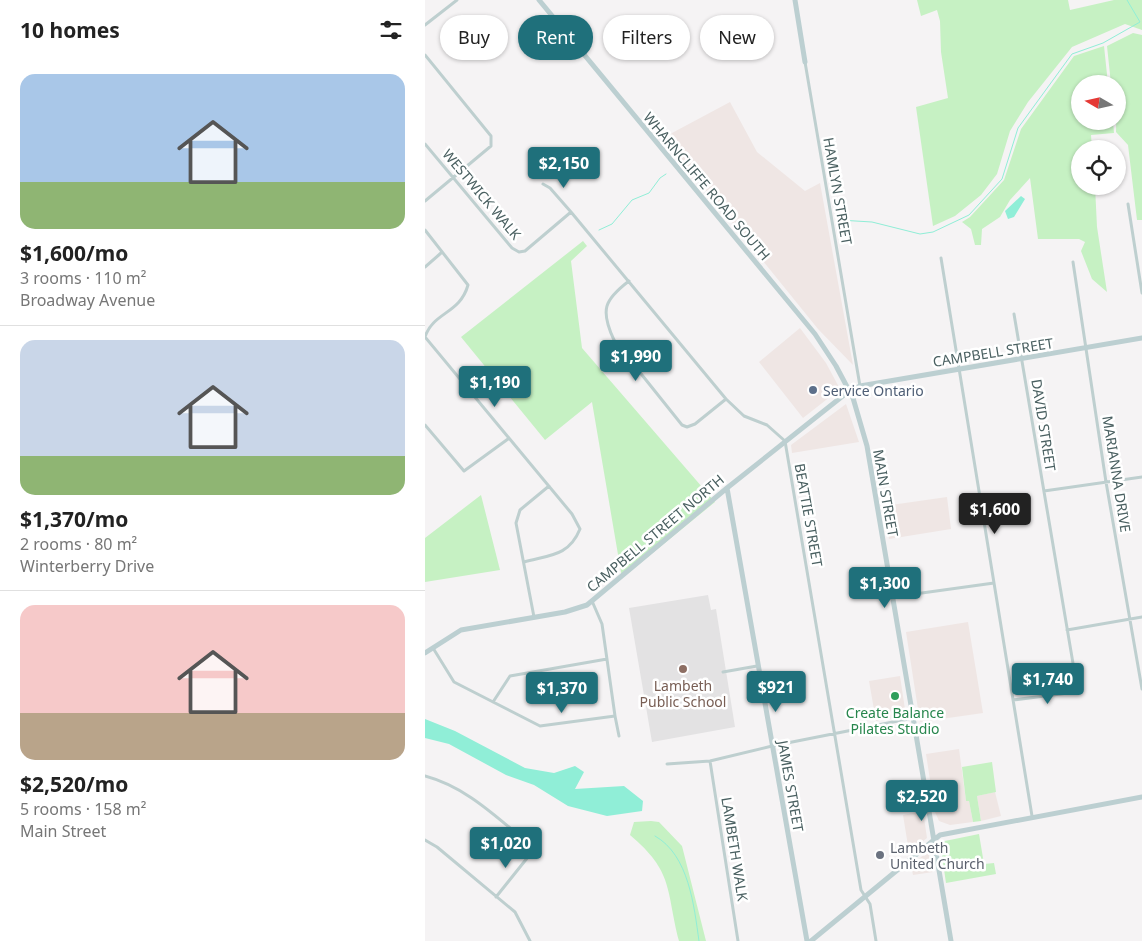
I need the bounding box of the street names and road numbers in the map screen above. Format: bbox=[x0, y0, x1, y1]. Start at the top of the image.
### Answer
street label: WHARNCLIFFE ROAD SOUTH bbox=[639, 108, 775, 264]
street label: HAMLYN STREET bbox=[819, 136, 857, 246]
street label: WESTWICK WALK bbox=[439, 145, 526, 243]
street label: CAMPBELL STREET bbox=[931, 333, 1055, 371]
street label: DAVID STREET bbox=[1027, 378, 1061, 473]
street label: MARIANNA DRIVE bbox=[1098, 414, 1136, 534]
street label: MAIN STREET bbox=[869, 448, 903, 538]
street label: BEATTIE STREET bbox=[791, 462, 827, 568]
street label: CAMPBELL STREET NORTH bbox=[582, 470, 728, 596]
street label: JAMES STREET bbox=[773, 737, 808, 833]
street label: LAMBETH WALK bbox=[717, 796, 753, 903]

